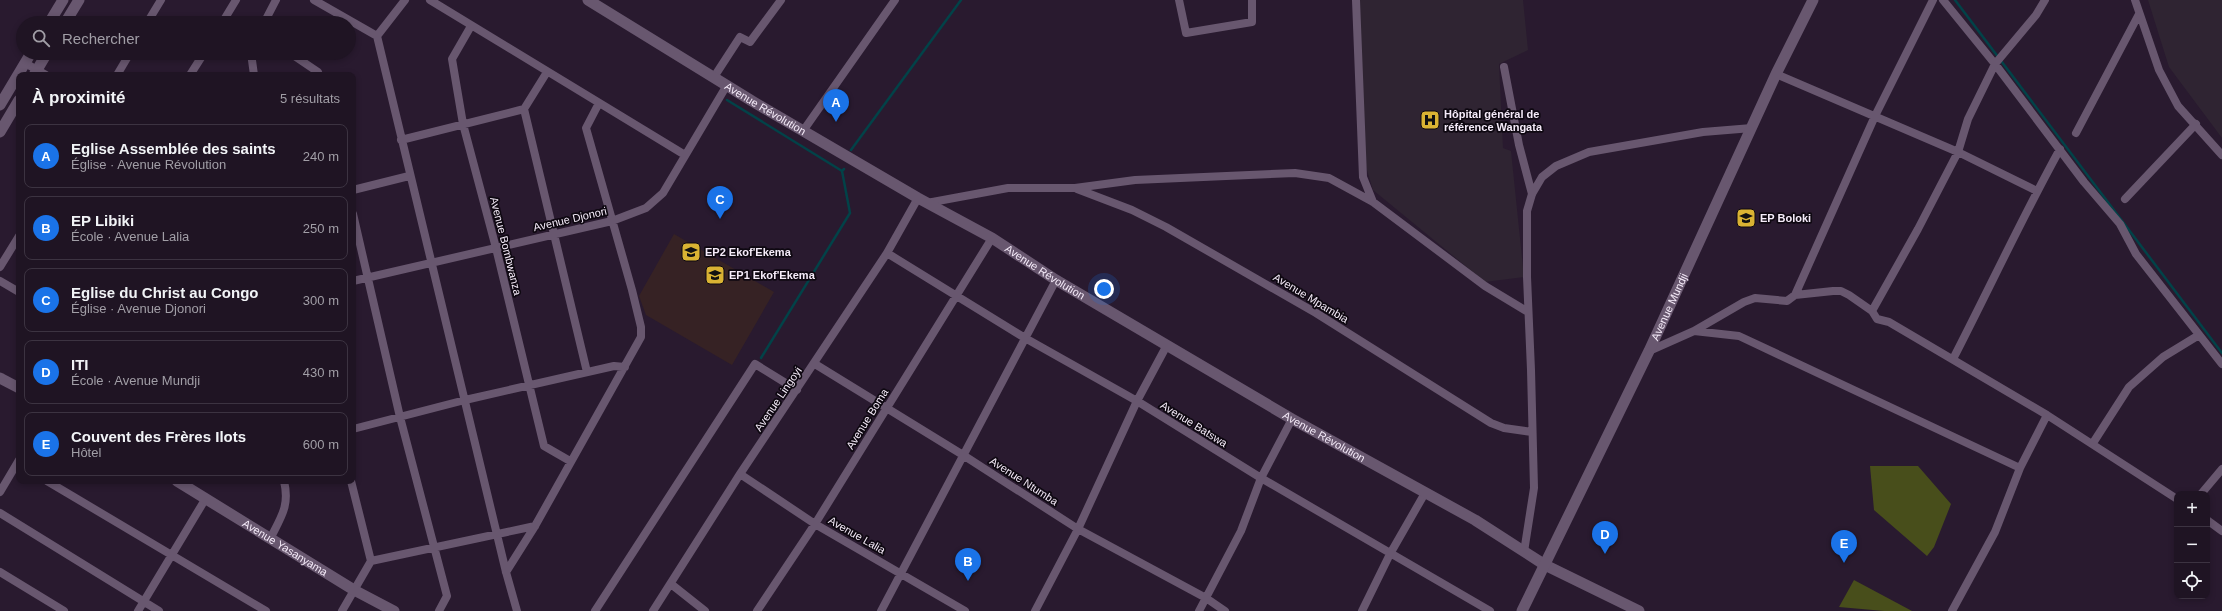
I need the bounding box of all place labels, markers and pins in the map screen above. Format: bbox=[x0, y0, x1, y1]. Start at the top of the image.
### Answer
pin: A bbox=[823, 89, 849, 122]
place label: Hôpital général de référence Wangata bbox=[1444, 108, 1543, 133]
hospital icon: Hôpital général de référence Wangata bbox=[1419, 109, 1441, 131]
pin: C bbox=[707, 186, 733, 219]
school or university icon: EP Boloki bbox=[1735, 207, 1757, 229]
place label: EP Boloki bbox=[1760, 212, 1811, 224]
school or university icon: EP2 Ekof'Ekema bbox=[680, 241, 702, 263]
place label: EP2 Ekof'Ekema bbox=[705, 246, 792, 258]
school or university icon: EP1 Ekof'Ekema bbox=[704, 264, 726, 286]
place label: EP1 Ekof'Ekema bbox=[729, 269, 816, 281]
pin: D bbox=[1592, 521, 1618, 554]
pin: E bbox=[1831, 530, 1857, 563]
pin: B bbox=[955, 548, 981, 581]

